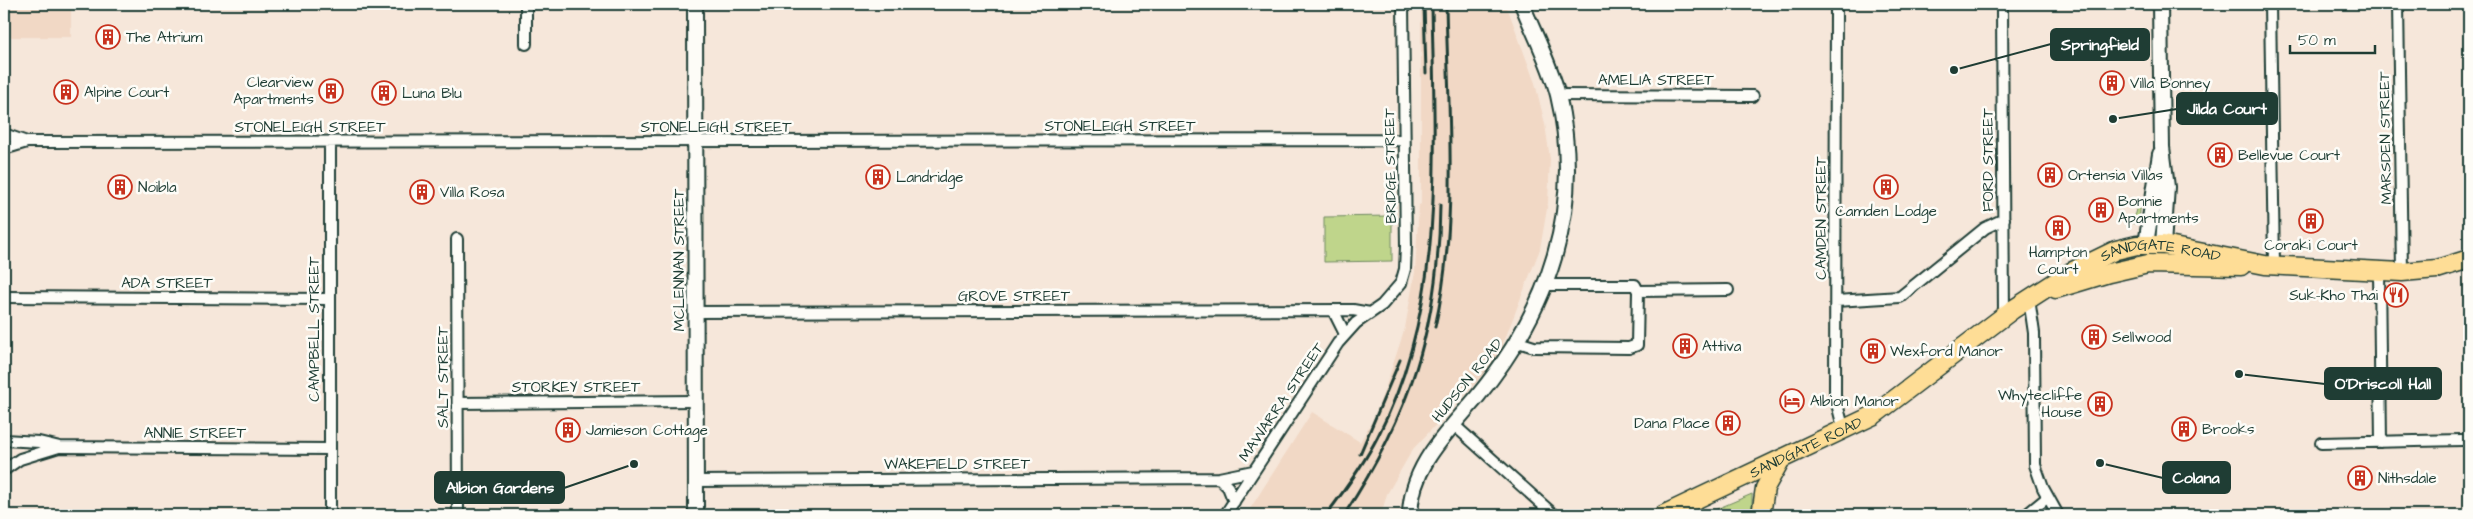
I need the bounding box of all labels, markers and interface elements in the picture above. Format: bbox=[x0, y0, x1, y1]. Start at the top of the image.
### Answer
scale bar bbox=[2290, 22, 2376, 54]
building icon: The Atrium bbox=[95, 24, 121, 50]
place label: The Atrium bbox=[126, 27, 203, 48]
callout: Springfield bbox=[2051, 29, 2149, 60]
text: 50 m bbox=[2298, 30, 2336, 51]
text: Springfield bbox=[2060, 34, 2140, 58]
street label: AMELIA STREET bbox=[1598, 70, 1715, 91]
building icon: Villa Bonney bbox=[2099, 70, 2125, 96]
street label: MARSDEN STREET bbox=[2374, 71, 2397, 205]
place label: Clearview Apartments bbox=[233, 72, 314, 110]
place label: Villa Bonney bbox=[2130, 73, 2210, 95]
building icon: Clearview Apartments bbox=[318, 78, 344, 104]
building icon: Alpine Court bbox=[53, 79, 79, 105]
building icon: Luna Blu bbox=[371, 80, 397, 106]
place label: Alpine Court bbox=[84, 82, 169, 103]
place label: Luna Blu bbox=[402, 83, 462, 104]
callout: Jilda Court bbox=[2177, 93, 2277, 124]
text: Jilda Court bbox=[2186, 98, 2267, 120]
street label: BRIDGE STREET bbox=[1379, 107, 1402, 224]
street label: FORD STREET bbox=[1978, 108, 1999, 212]
street label: STONELEIGH STREET bbox=[1044, 116, 1196, 137]
street label: STONELEIGH STREET bbox=[234, 117, 386, 138]
street label: STONELEIGH STREET bbox=[640, 117, 792, 138]
building icon: Bellevue Court bbox=[2207, 142, 2233, 168]
place label: Bellevue Court bbox=[2238, 145, 2340, 166]
street label: CAMDEN STREET bbox=[1811, 156, 1832, 280]
building icon: Ortensia Villas bbox=[2037, 162, 2063, 188]
building icon: Landridge bbox=[865, 164, 891, 190]
place label: Ortensia Villas bbox=[2068, 165, 2163, 186]
place label: Landridge bbox=[896, 167, 963, 189]
building icon: Noibla bbox=[107, 174, 133, 200]
building icon: Camden Lodge bbox=[1873, 174, 1899, 200]
place label: Noibla bbox=[138, 177, 177, 198]
building icon: Villa Rosa bbox=[409, 179, 435, 205]
place label: Villa Rosa bbox=[440, 182, 505, 203]
street label: MCLENNAN STREET bbox=[669, 188, 690, 331]
place label: Bonnie Apartments bbox=[2118, 191, 2199, 229]
building icon: Bonnie Apartments bbox=[2088, 197, 2114, 223]
place label: Camden Lodge bbox=[1835, 201, 1937, 223]
building icon: Coraki Court bbox=[2298, 208, 2324, 234]
building icon: Hampton Court bbox=[2045, 215, 2071, 241]
street label: SANDGATE ROAD bbox=[2097, 235, 2223, 267]
place label: Coraki Court bbox=[2264, 235, 2358, 256]
place label: Hampton Court bbox=[2029, 242, 2088, 280]
street label: CAMPBELL STREET bbox=[304, 256, 325, 402]
street label: ADA STREET bbox=[121, 273, 214, 294]
restaurant icon: Suk-Kho Thai bbox=[2383, 282, 2409, 308]
place label: Suk-Kho Thai bbox=[2289, 285, 2379, 306]
street label: GROVE STREET bbox=[958, 286, 1071, 307]
building icon: Sellwood bbox=[2081, 324, 2107, 350]
street label: SALT STREET bbox=[433, 325, 454, 428]
place label: Sellwood bbox=[2112, 327, 2171, 348]
building icon: Attiva bbox=[1672, 333, 1698, 359]
street label: HUDSON ROAD bbox=[1427, 334, 1508, 427]
place label: Attiva bbox=[1702, 336, 1742, 357]
street label: MAWARRA STREET bbox=[1234, 338, 1329, 466]
building icon: Wexford Manor bbox=[1860, 338, 1886, 364]
place label: Wexford Manor bbox=[1890, 341, 2003, 362]
callout: O'Driscoll Hall bbox=[2325, 368, 2441, 399]
text: O'Driscoll Hall bbox=[2335, 373, 2432, 395]
street label: STORKEY STREET bbox=[512, 377, 641, 398]
place label: Whytecliffe House bbox=[1998, 385, 2082, 423]
hotel icon: Albion Manor bbox=[1779, 388, 1805, 414]
place label: Albion Manor bbox=[1810, 391, 1899, 412]
building icon: Whytecliffe House bbox=[2087, 391, 2113, 417]
building icon: Dana Place bbox=[1715, 410, 1741, 436]
street label: SANDGATE ROAD bbox=[1746, 412, 1866, 484]
place label: Dana Place bbox=[1634, 413, 1710, 434]
building icon: Brooks bbox=[2171, 416, 2197, 442]
building icon: Jamieson Cottage bbox=[555, 417, 581, 443]
place label: Brooks bbox=[2202, 419, 2255, 440]
place label: Jamieson Cottage bbox=[586, 420, 708, 442]
street label: ANNIE STREET bbox=[144, 423, 247, 444]
street label: WAKEFIELD STREET bbox=[884, 454, 1031, 475]
callout: Colana bbox=[2163, 462, 2230, 493]
building icon: Nithsdale bbox=[2347, 465, 2373, 491]
text: Colana bbox=[2172, 467, 2220, 489]
place label: Nithsdale bbox=[2378, 468, 2437, 489]
callout: Albion Gardens bbox=[435, 472, 564, 503]
text: Albion Gardens bbox=[446, 477, 554, 499]

